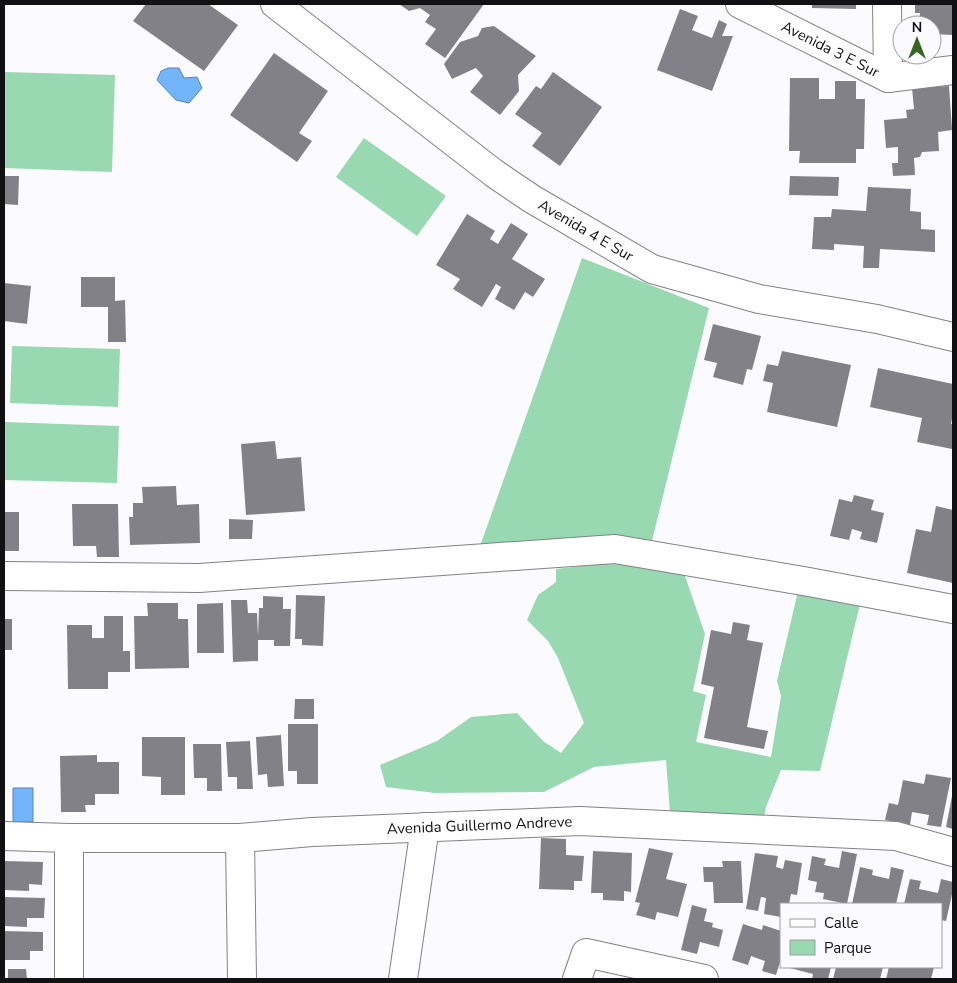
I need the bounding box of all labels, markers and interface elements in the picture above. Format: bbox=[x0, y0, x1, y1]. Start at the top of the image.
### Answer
north arrow bbox=[892, 15, 942, 65]
street label: Avenida 3 E Sur bbox=[778, 16, 883, 82]
text: N bbox=[912, 18, 922, 37]
street label: Avenida 4 E Sur bbox=[534, 195, 638, 266]
street label: Avenida Guillermo Andreve bbox=[386, 811, 573, 839]
legend bbox=[780, 903, 942, 968]
text: Calle bbox=[824, 913, 859, 933]
text: Parque bbox=[824, 938, 872, 958]

